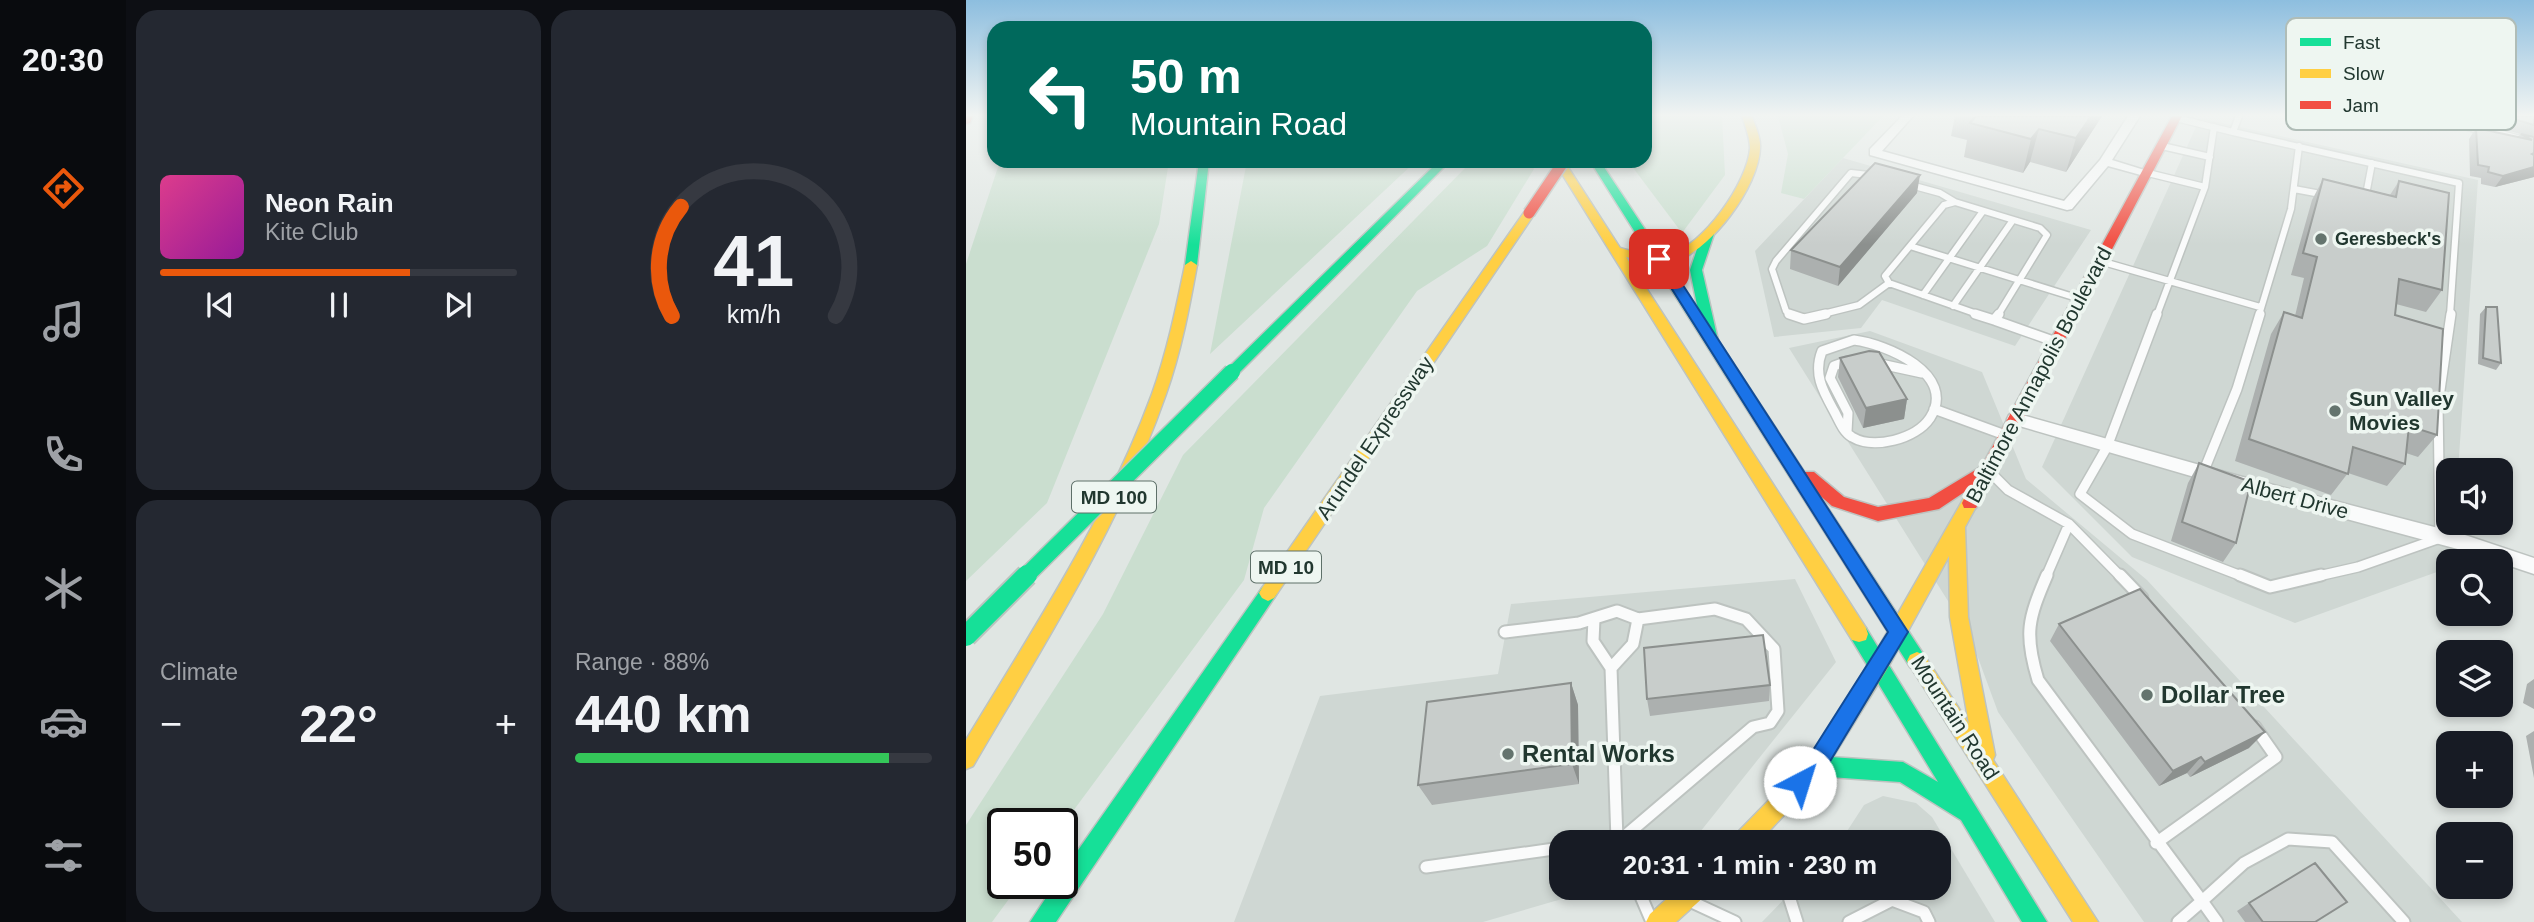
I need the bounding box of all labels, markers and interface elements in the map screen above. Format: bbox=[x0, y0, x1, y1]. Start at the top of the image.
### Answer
legend bbox=[2286, 18, 2516, 130]
text: Fast bbox=[2343, 32, 2381, 53]
text: 20:30 bbox=[22, 42, 104, 78]
icon: left bbox=[1015, 49, 1106, 140]
text: 50 m bbox=[1130, 49, 1242, 103]
text: Slow bbox=[2343, 63, 2384, 84]
text: Jam bbox=[2343, 95, 2379, 116]
text: Mountain Road bbox=[1130, 106, 1347, 142]
icon: directions bbox=[39, 164, 88, 213]
text: Neon Rain bbox=[265, 188, 394, 218]
text: Kite Club bbox=[265, 219, 358, 245]
text: 41 bbox=[713, 220, 794, 301]
pin bbox=[1629, 229, 1689, 289]
place label: Geresbeck's bbox=[2335, 229, 2441, 249]
marker: Geresbeck's bbox=[2313, 231, 2329, 247]
icon: arrive bbox=[1640, 240, 1678, 278]
street label: Baltimore Annapolis Boulevard bbox=[1961, 243, 2116, 506]
icon: previous bbox=[201, 286, 239, 324]
icon: pause bbox=[320, 286, 358, 324]
icon: next bbox=[439, 286, 477, 324]
icon: music bbox=[39, 297, 88, 346]
text: km/h bbox=[726, 300, 781, 328]
street label: Arundel Expressway bbox=[1312, 352, 1438, 523]
place label: Sun Valley Movies bbox=[2349, 387, 2454, 434]
marker: Sun Valley Movies bbox=[2327, 403, 2343, 419]
icon: phone bbox=[39, 430, 88, 479]
map controls bbox=[2436, 458, 2513, 899]
button: sound bbox=[2436, 458, 2513, 535]
street label: Albert Drive bbox=[2239, 472, 2351, 523]
road number: MD 100 bbox=[1072, 482, 1156, 512]
button: search bbox=[2436, 549, 2513, 626]
road number: MD 10 bbox=[1251, 552, 1321, 582]
icon: climate bbox=[39, 564, 88, 613]
button: layers bbox=[2436, 640, 2513, 717]
text: Range · 88% bbox=[575, 649, 709, 675]
street label: Mountain Road bbox=[1907, 652, 2004, 784]
text: Climate bbox=[160, 659, 238, 685]
place label: Dollar Tree bbox=[2161, 681, 2285, 708]
text: 440 km bbox=[575, 685, 751, 743]
marker: Dollar Tree bbox=[2139, 687, 2155, 703]
text: 22° bbox=[299, 695, 378, 753]
icon: car bbox=[39, 697, 88, 746]
text: − bbox=[160, 703, 182, 745]
text: + bbox=[495, 703, 517, 745]
button: + bbox=[2436, 731, 2513, 808]
place label: Rental Works bbox=[1522, 740, 1675, 767]
position arrow bbox=[1763, 745, 1837, 819]
marker: Rental Works bbox=[1500, 746, 1516, 762]
speed limit sign: 50 bbox=[987, 808, 1078, 899]
button: − bbox=[2436, 822, 2513, 899]
icon: filters bbox=[39, 831, 88, 880]
text: 20:31 · 1 min · 230 m bbox=[1623, 850, 1877, 880]

